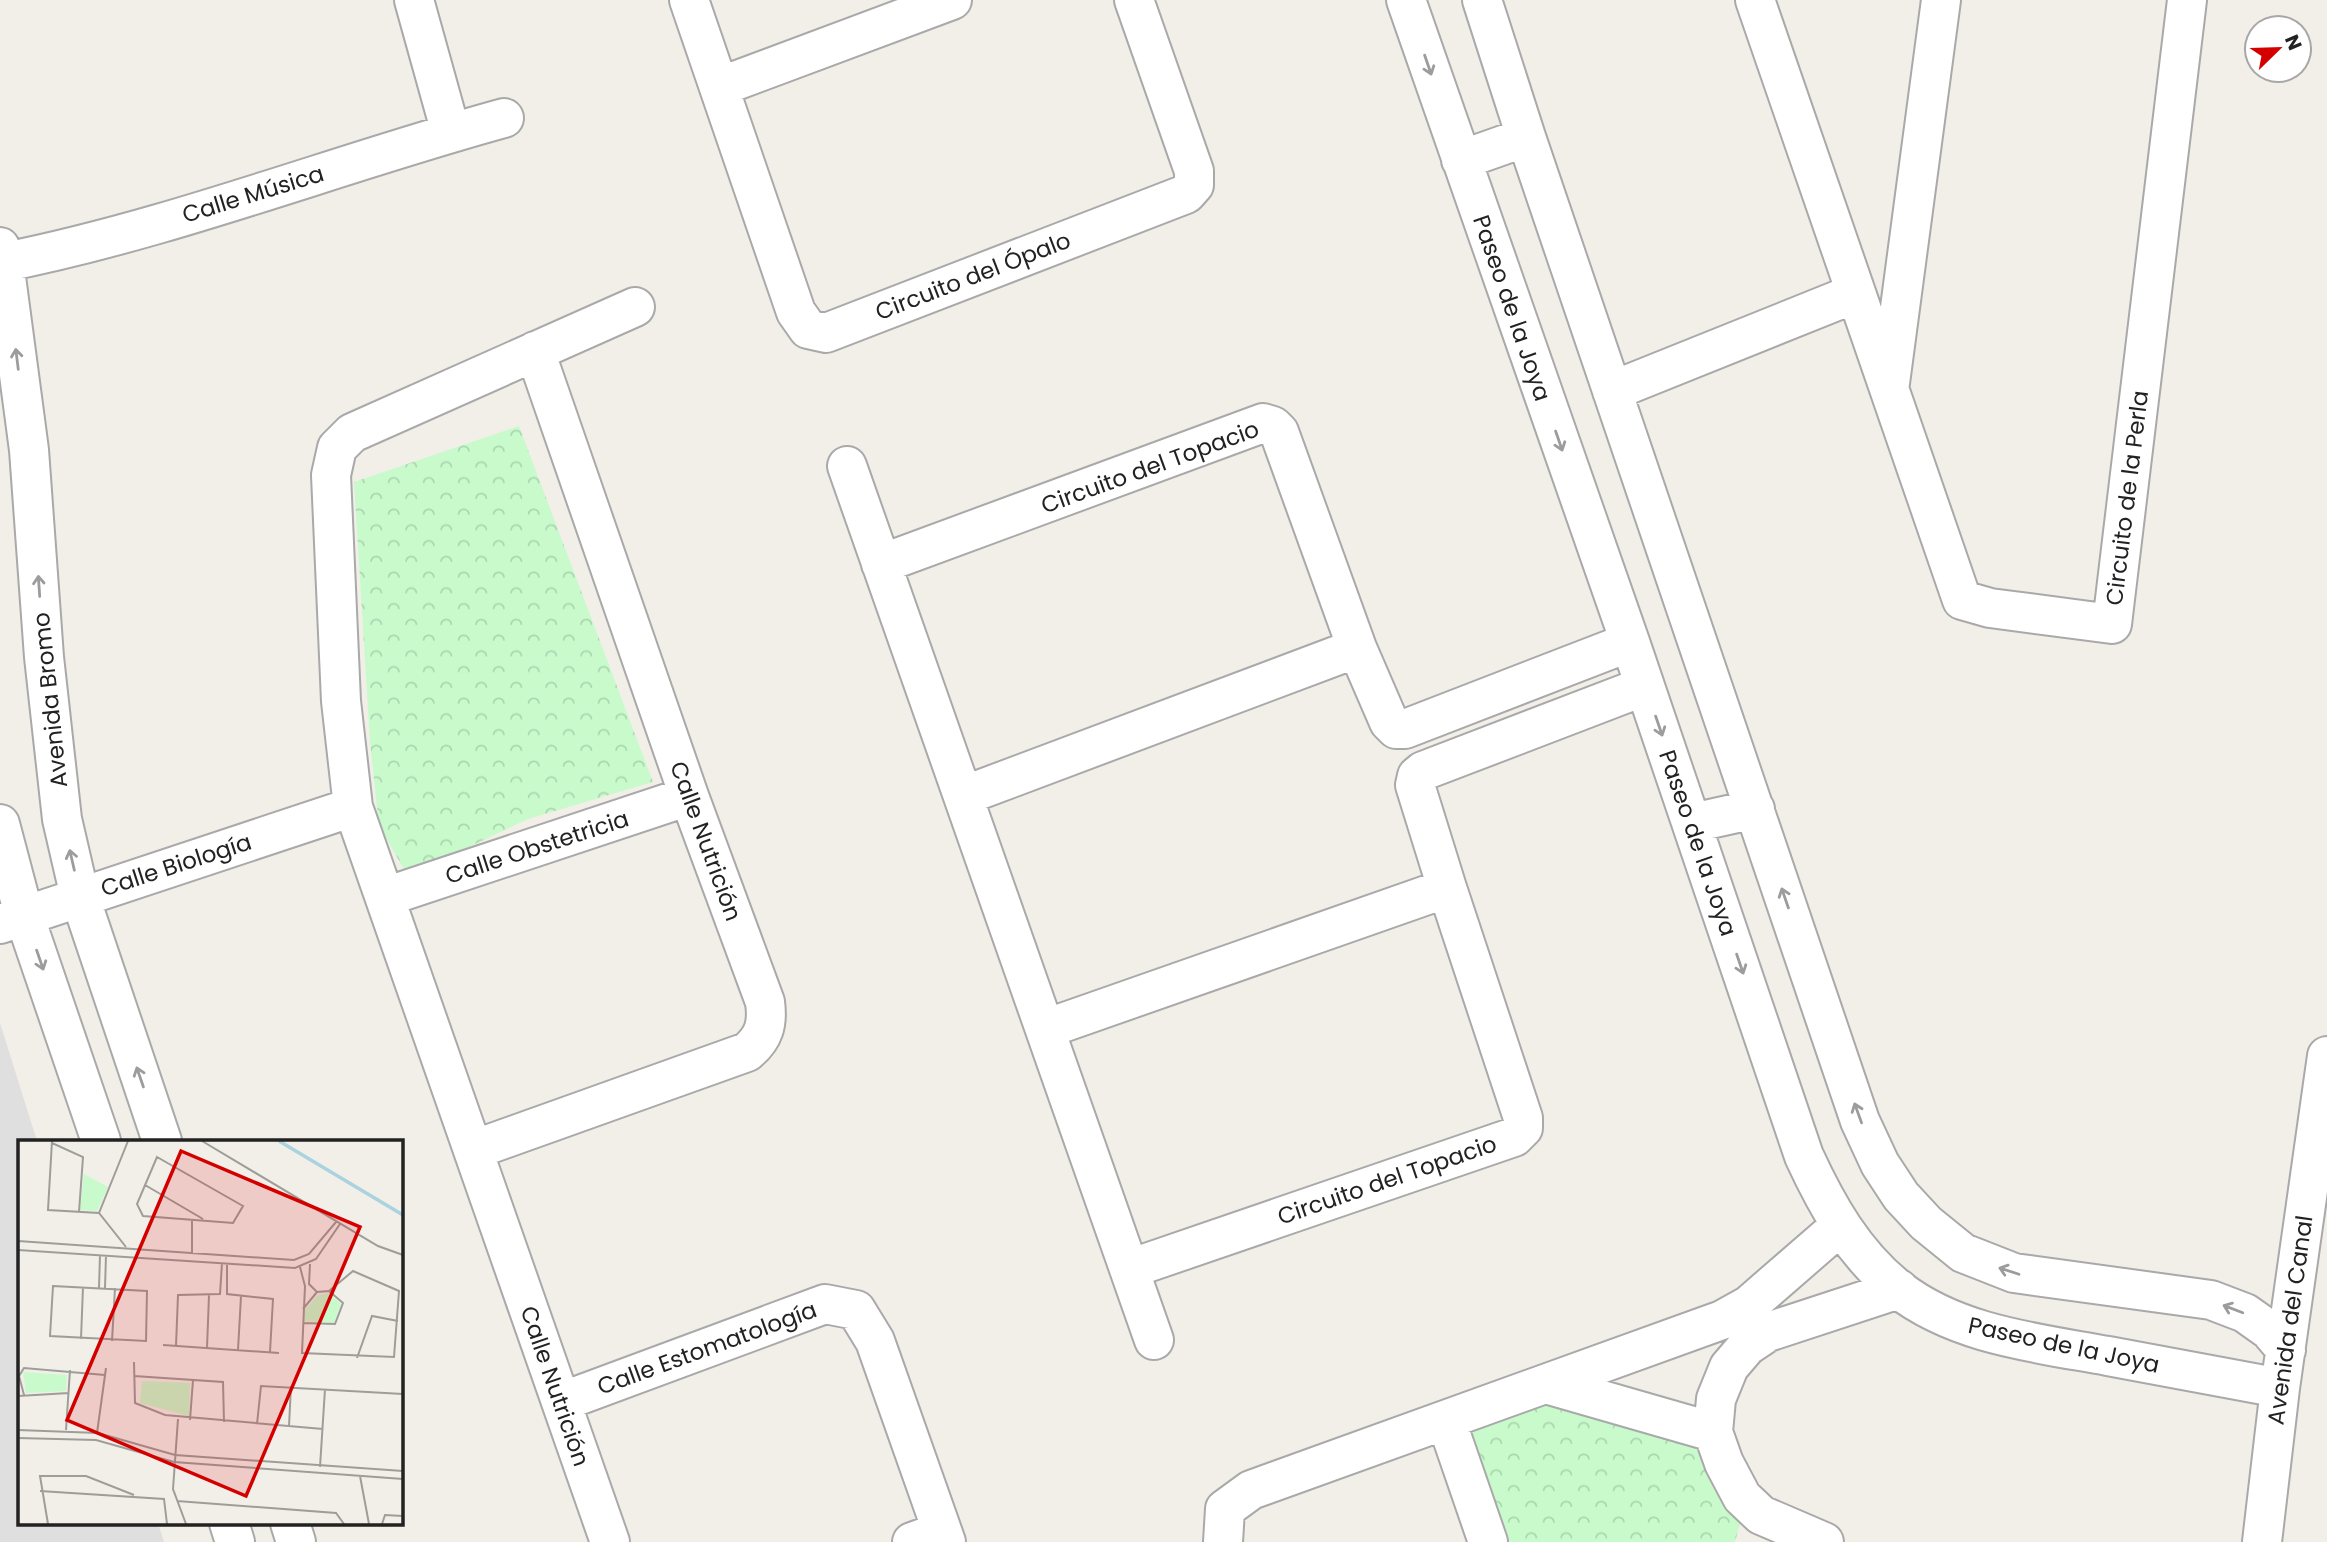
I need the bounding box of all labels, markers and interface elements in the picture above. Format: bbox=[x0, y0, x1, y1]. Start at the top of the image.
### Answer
north arrow bbox=[2243, 14, 2313, 84]
text: N bbox=[2278, 31, 2308, 54]
one-way arrow bbox=[1423, 53, 1435, 75]
street label: Calle Música bbox=[178, 157, 328, 231]
street label: Paseo de la Joya bbox=[1465, 211, 1559, 405]
street label: Circuito del Ópalo bbox=[871, 224, 1075, 328]
one-way arrow bbox=[10, 348, 23, 371]
street label: Circuito de la Perla bbox=[2098, 389, 2156, 607]
street label: Circuito del Topacio bbox=[1037, 413, 1263, 521]
one-way arrow bbox=[1554, 430, 1567, 452]
one-way arrow bbox=[32, 574, 45, 597]
street label: Avenida Bromo bbox=[25, 611, 75, 789]
one-way arrow bbox=[1654, 714, 1666, 736]
street label: Paseo de la Joya bbox=[1651, 746, 1745, 940]
street label: Calle Nutrición bbox=[662, 757, 750, 925]
street label: Calle Obstetricia bbox=[441, 802, 633, 892]
street label: Calle Biología bbox=[97, 826, 255, 904]
one-way arrow bbox=[64, 849, 78, 872]
one-way arrow bbox=[1778, 887, 1790, 909]
one-way arrow bbox=[34, 948, 47, 970]
one-way arrow bbox=[1734, 953, 1747, 975]
one-way arrow bbox=[133, 1066, 145, 1088]
one-way arrow bbox=[1851, 1103, 1863, 1125]
street label: Circuito del Topacio bbox=[1273, 1127, 1501, 1233]
inset map bbox=[18, 1140, 402, 1524]
street label: Avenida del Canal bbox=[2259, 1213, 2321, 1427]
one-way arrow bbox=[1999, 1263, 2021, 1276]
street label: Calle Estomatología bbox=[593, 1293, 821, 1403]
one-way arrow bbox=[2222, 1301, 2244, 1314]
street label: Calle Nutrición bbox=[513, 1302, 597, 1470]
street label: Paseo de la Joya bbox=[1965, 1309, 2163, 1381]

